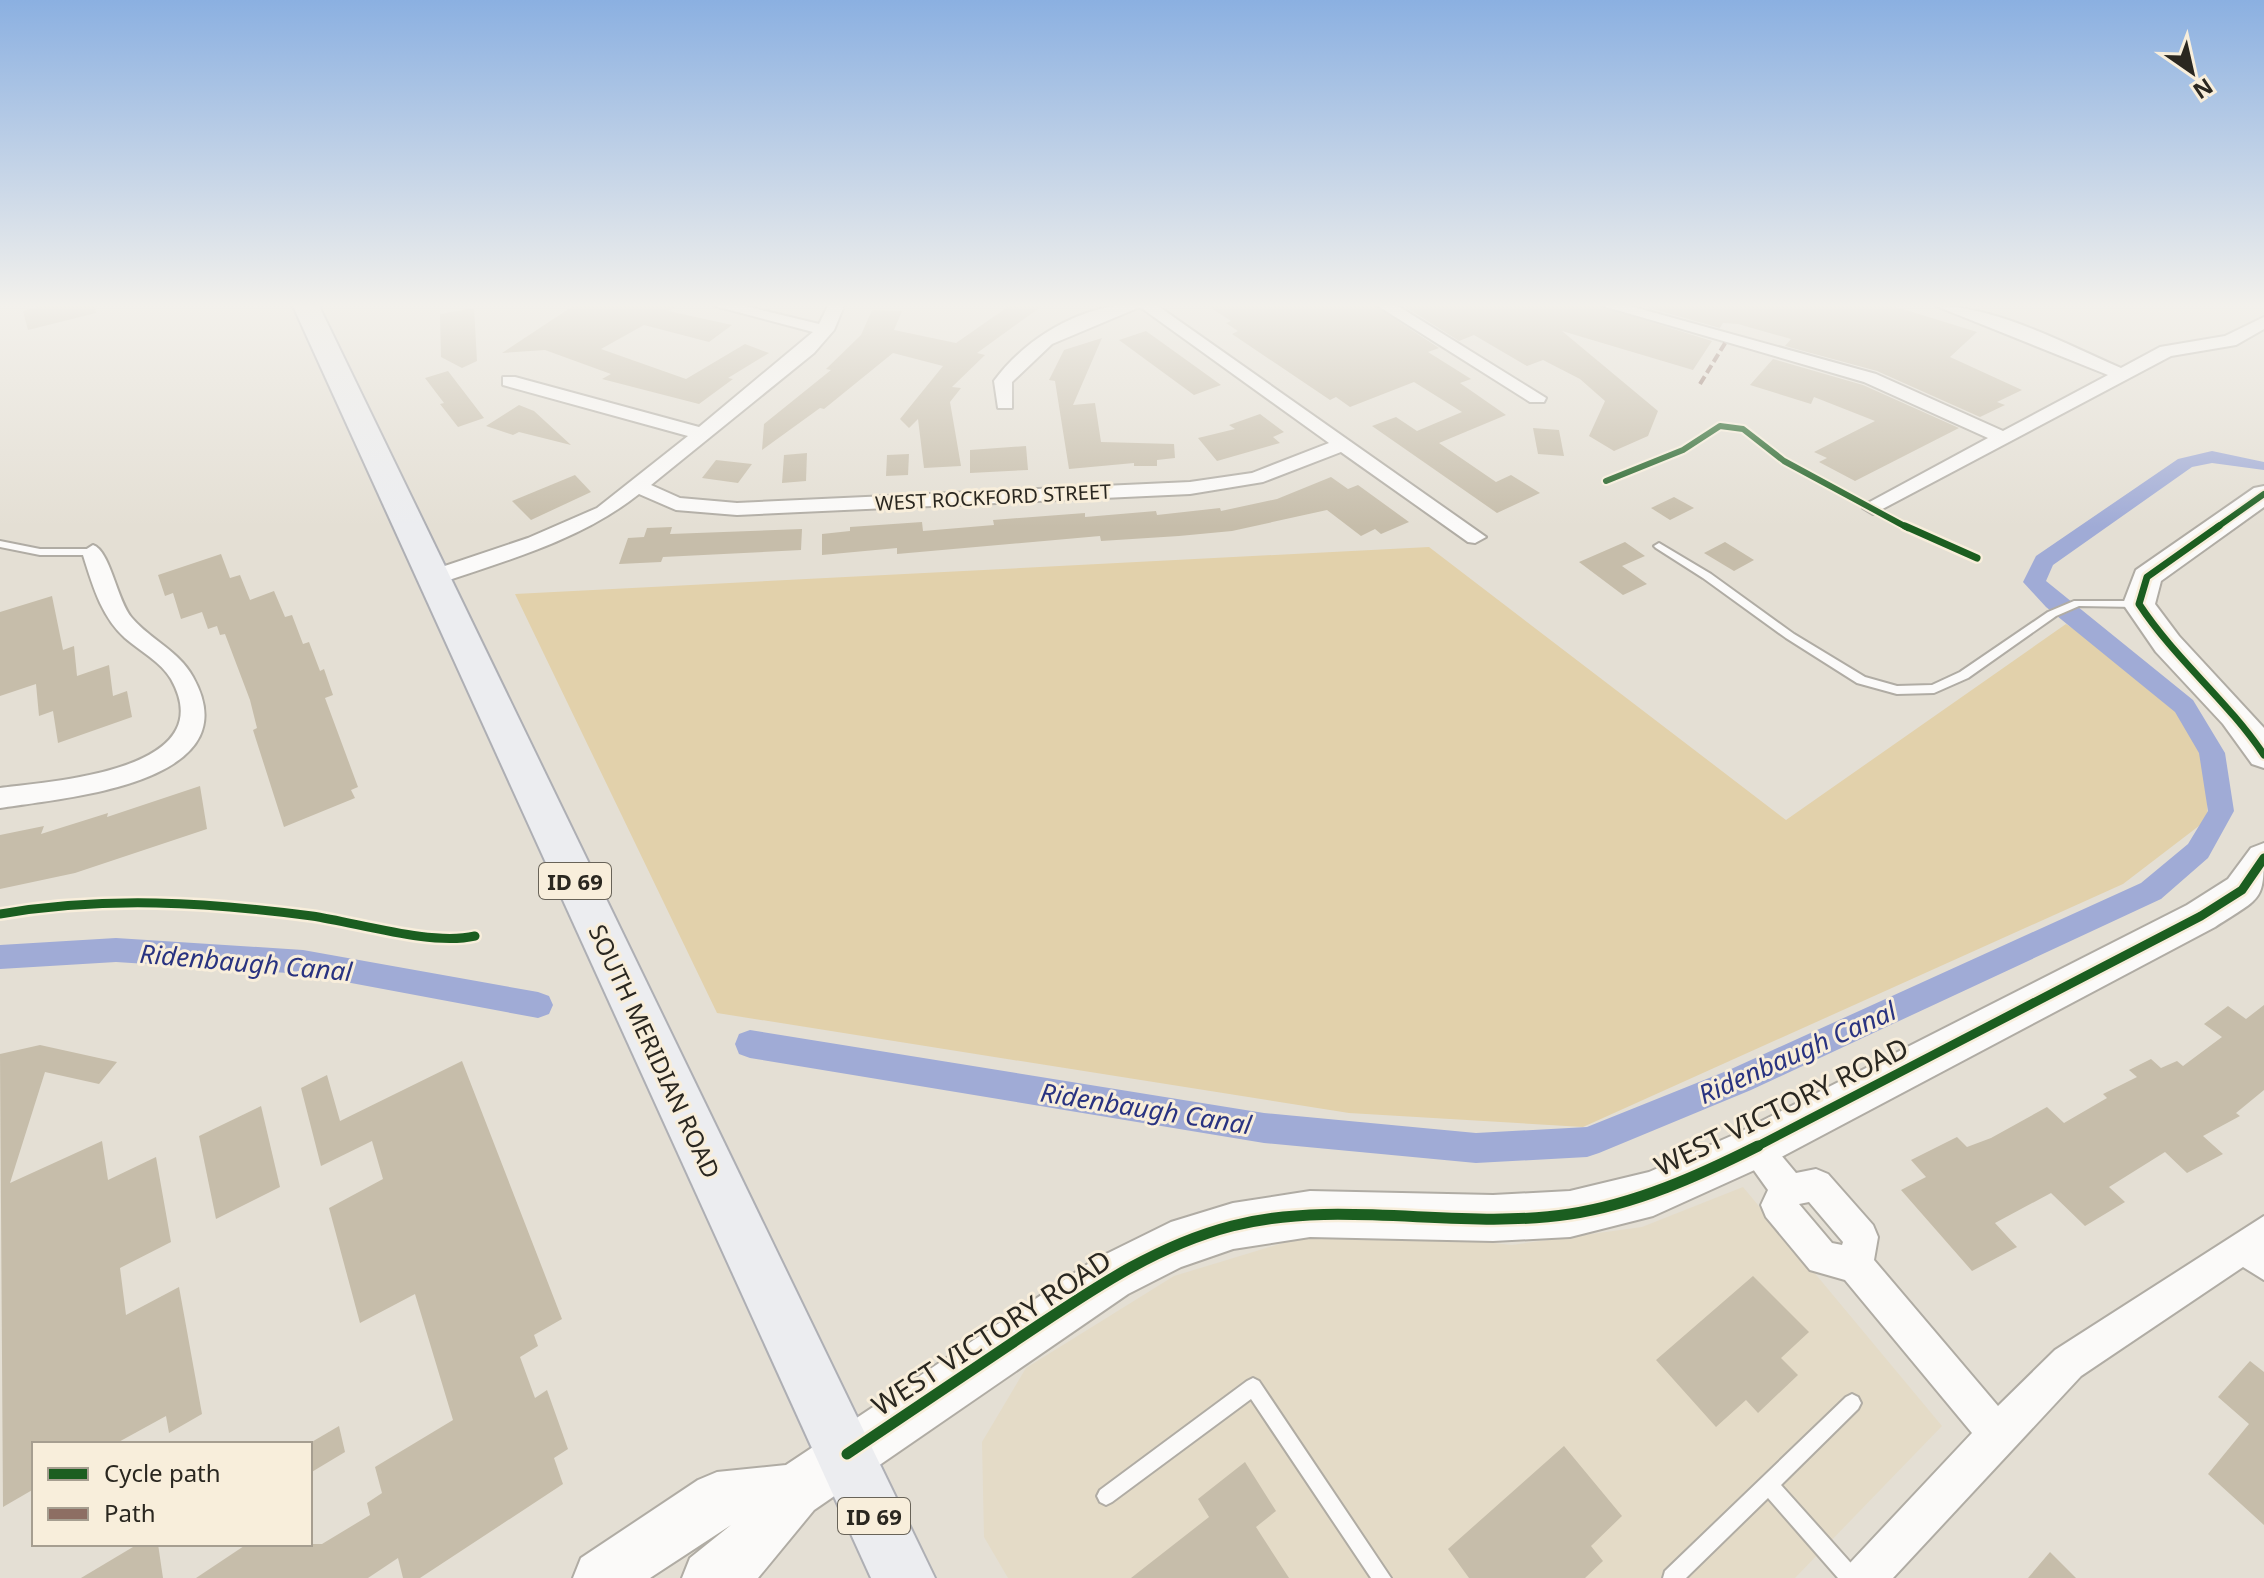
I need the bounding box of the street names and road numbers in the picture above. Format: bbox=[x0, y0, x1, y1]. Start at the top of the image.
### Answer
street label: WEST ROCKFORD STREET bbox=[874, 477, 1112, 517]
road number: ID 69 bbox=[539, 863, 611, 899]
street label: SOUTH MERIDIAN ROAD bbox=[582, 919, 728, 1183]
street label: WEST VICTORY ROAD bbox=[1648, 1028, 1914, 1184]
street label: WEST VICTORY ROAD bbox=[864, 1240, 1118, 1424]
road number: ID 69 bbox=[838, 1498, 910, 1534]

